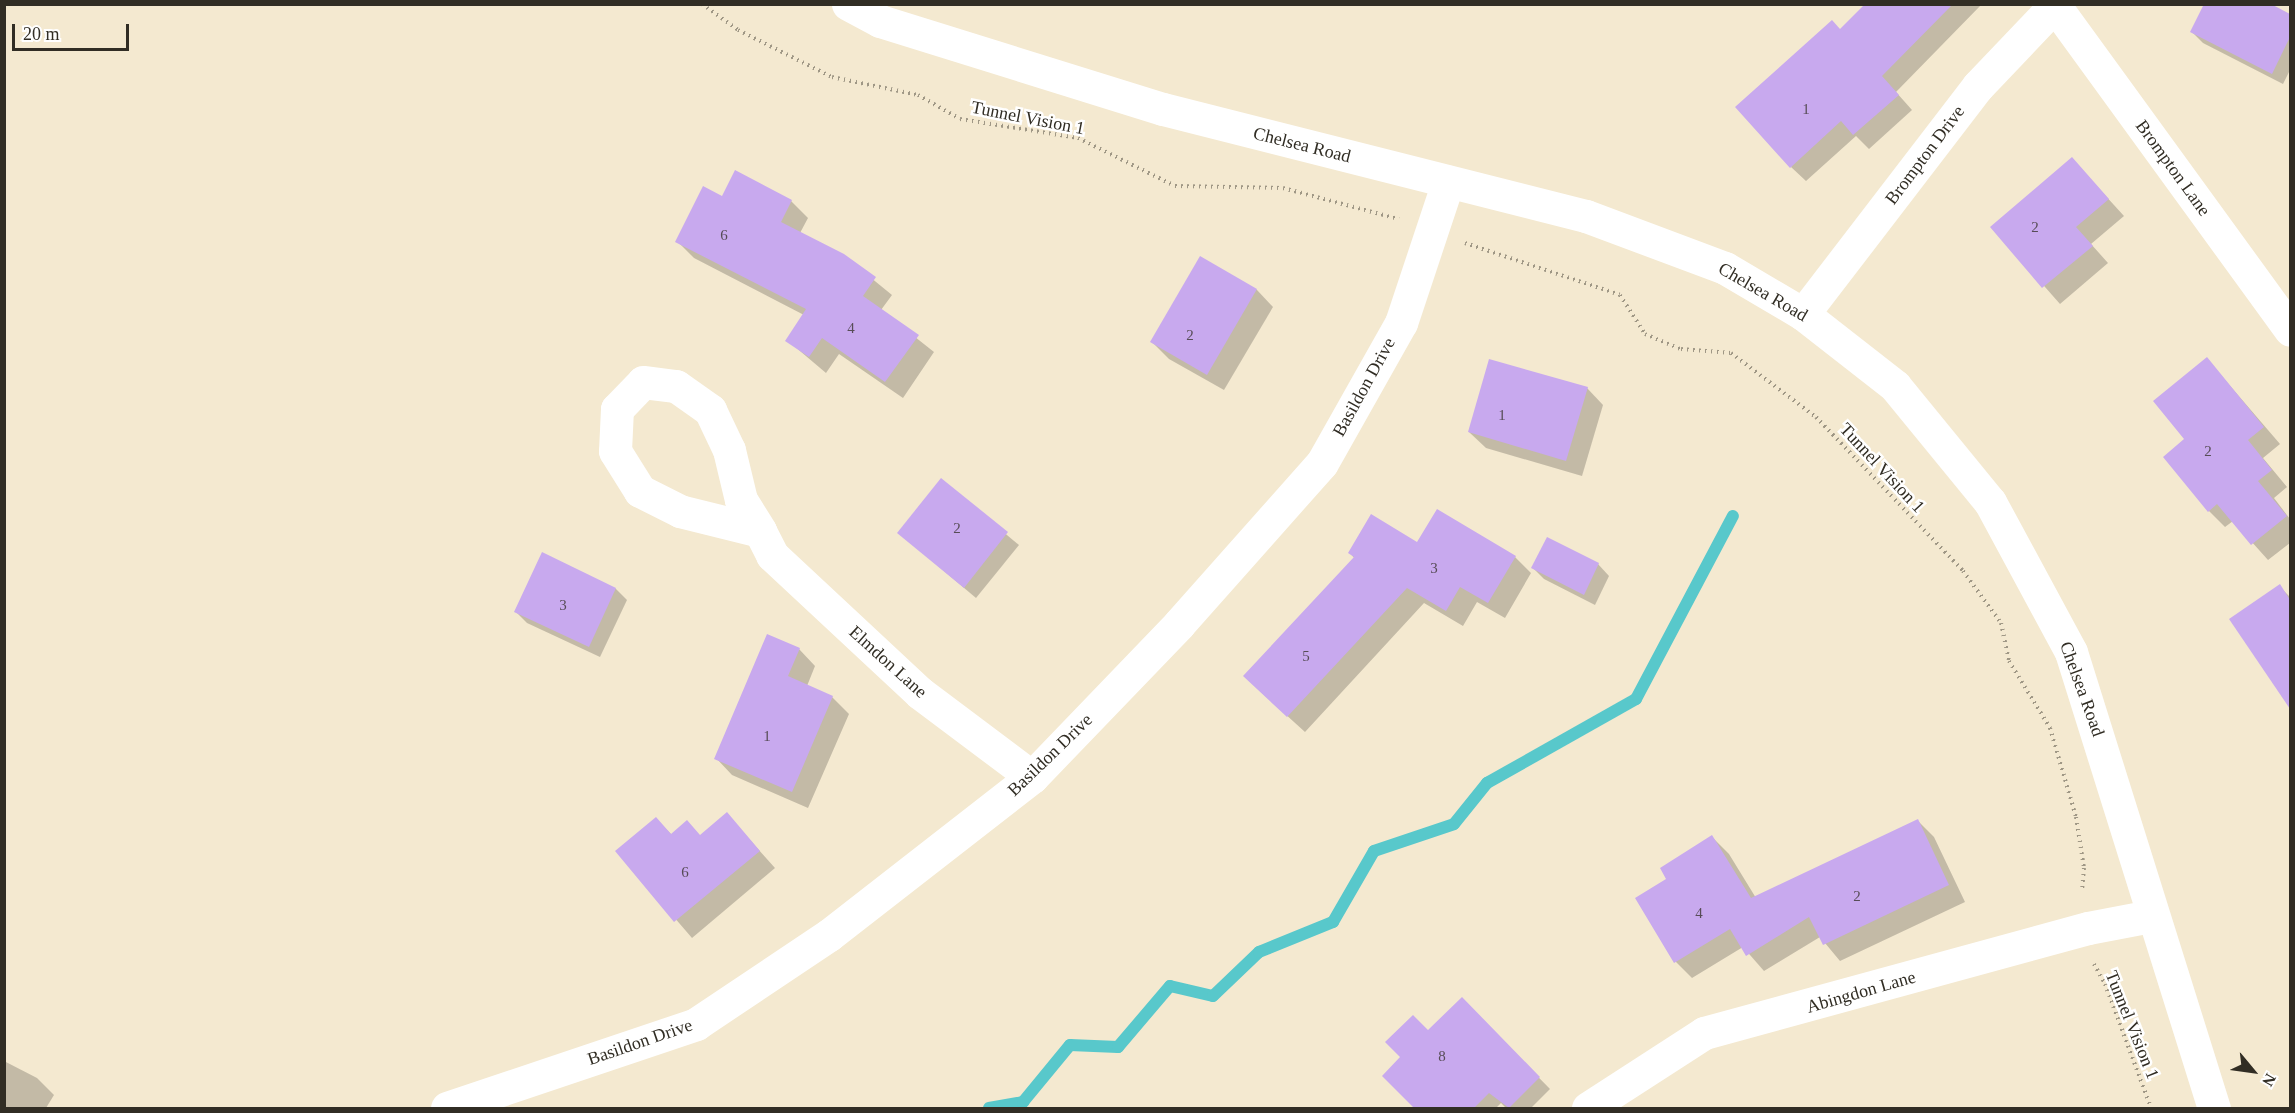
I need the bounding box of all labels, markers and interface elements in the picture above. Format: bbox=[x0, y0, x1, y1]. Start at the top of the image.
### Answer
scale bar bbox=[15, 12, 132, 50]
text: 20 m bbox=[23, 24, 60, 44]
street label: Tunnel Vision 1 bbox=[969, 96, 1087, 140]
house number: 1 bbox=[1802, 101, 1810, 119]
street label: Brompton Drive bbox=[1881, 101, 1969, 209]
street label: Brompton Lane bbox=[2131, 116, 2215, 220]
street label: Chelsea Road bbox=[1251, 122, 1353, 168]
house number: 2 bbox=[2031, 219, 2039, 237]
house number: 6 bbox=[720, 227, 728, 245]
street label: Chelsea Road bbox=[1715, 258, 1811, 326]
house number: 4 bbox=[847, 320, 855, 338]
house number: 2 bbox=[1186, 327, 1194, 345]
street label: Basildon Drive bbox=[1328, 334, 1400, 440]
house number: 1 bbox=[1498, 407, 1506, 425]
street label: Tunnel Vision 1 bbox=[1835, 418, 1929, 518]
house number: 2 bbox=[2204, 443, 2212, 461]
house number: 2 bbox=[953, 520, 961, 538]
house number: 3 bbox=[1430, 560, 1438, 578]
house number: 3 bbox=[559, 597, 567, 615]
street label: Elmdon Lane bbox=[845, 621, 931, 703]
street label: Chelsea Road bbox=[2055, 639, 2109, 739]
house number: 5 bbox=[1302, 648, 1310, 666]
street label: Basildon Drive bbox=[1003, 709, 1097, 801]
house number: 1 bbox=[763, 728, 771, 746]
house number: 6 bbox=[681, 864, 689, 882]
house number: 2 bbox=[1853, 888, 1861, 906]
house number: 4 bbox=[1695, 905, 1703, 923]
street label: Abingdon Lane bbox=[1804, 966, 1918, 1018]
street label: Tunnel Vision 1 bbox=[2100, 968, 2164, 1082]
street label: Basildon Drive bbox=[585, 1014, 695, 1070]
north arrow bbox=[2223, 1041, 2283, 1101]
house number: 8 bbox=[1438, 1048, 1446, 1066]
text: N bbox=[2259, 1071, 2279, 1089]

